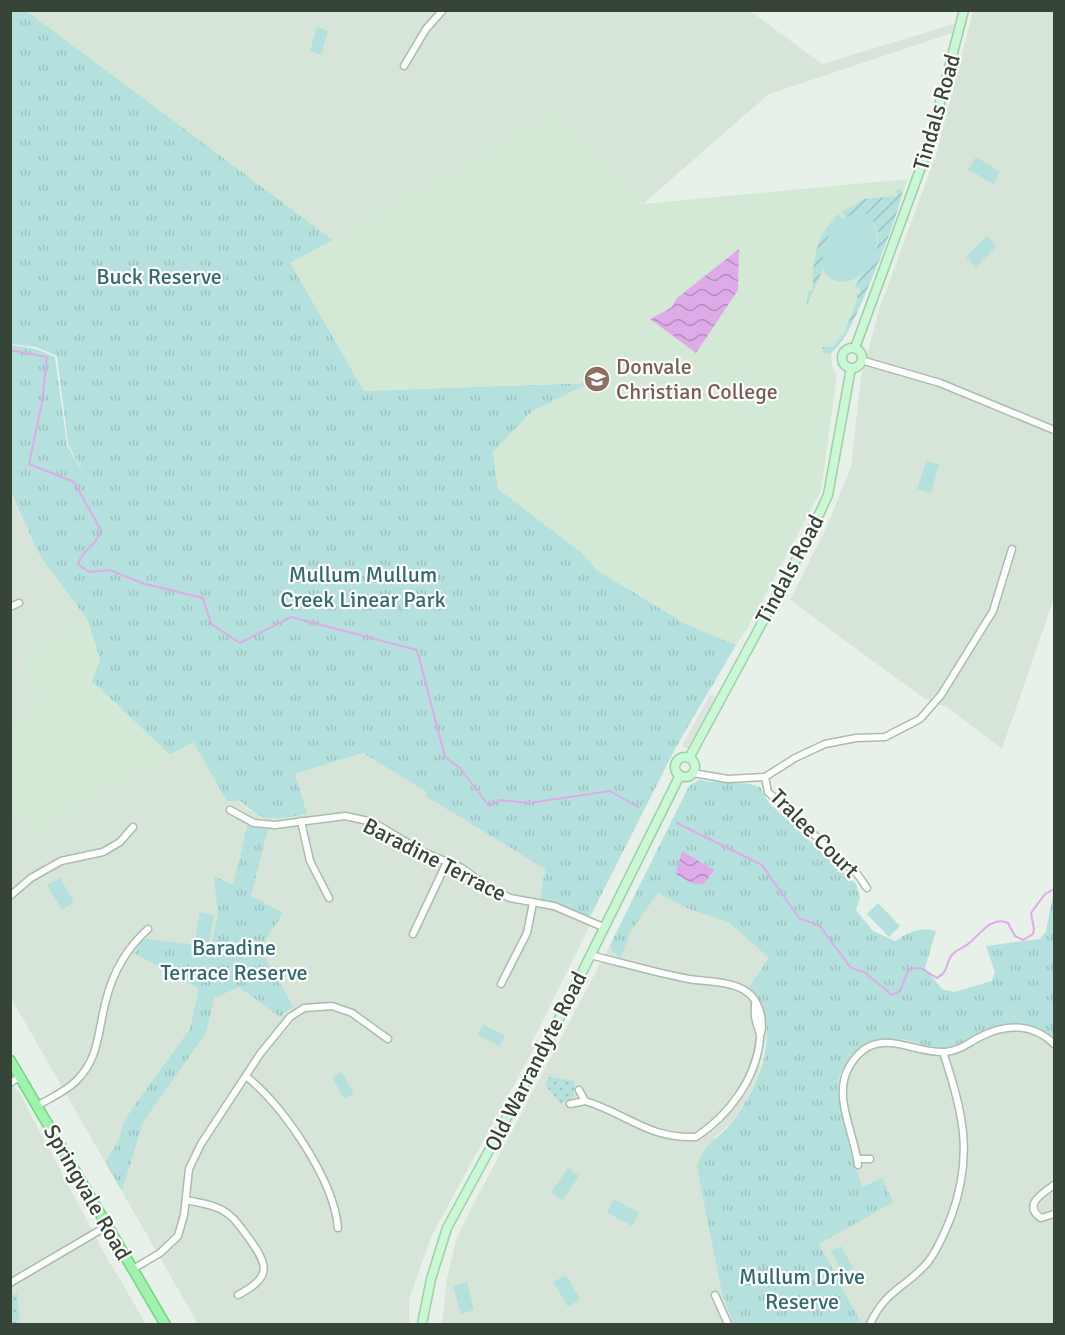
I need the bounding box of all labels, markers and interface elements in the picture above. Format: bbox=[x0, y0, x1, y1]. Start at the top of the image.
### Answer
street label: Tindals Road bbox=[907, 51, 966, 173]
park label: Buck Reserve bbox=[96, 263, 222, 290]
place label: Donvale Christian College bbox=[616, 353, 778, 405]
school or university icon: Donvale Christian College bbox=[582, 364, 612, 394]
street label: Tindals Road bbox=[749, 510, 829, 628]
park label: Mullum Mullum Creek Linear Park bbox=[280, 561, 446, 613]
street label: Tralee Court bbox=[765, 783, 865, 884]
street label: Baradine Terrace bbox=[359, 812, 511, 907]
park label: Baradine Terrace Reserve bbox=[160, 934, 308, 986]
street label: Old Warrandyte Road bbox=[478, 967, 592, 1156]
street label: Springvale Road bbox=[38, 1120, 137, 1265]
park label: Mullum Drive Reserve bbox=[739, 1263, 865, 1315]

